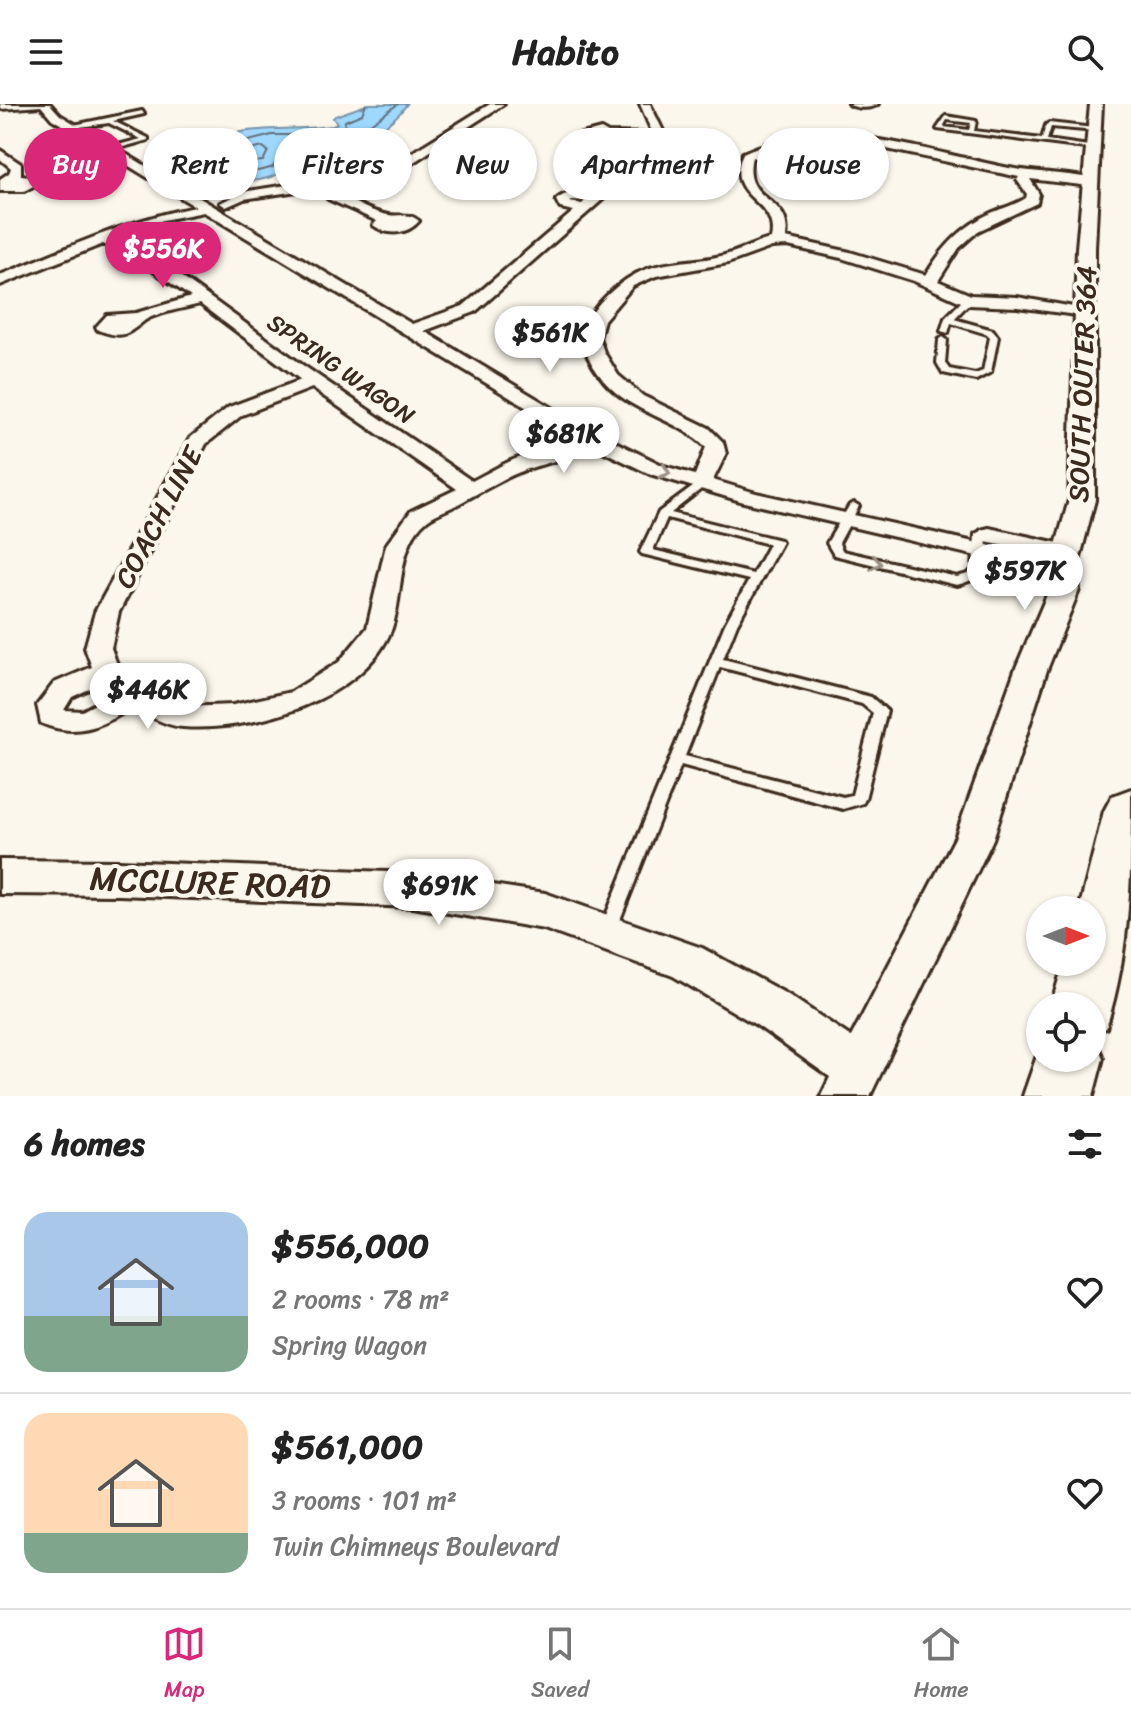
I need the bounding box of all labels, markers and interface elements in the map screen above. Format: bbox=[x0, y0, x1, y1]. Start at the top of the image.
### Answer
text: Habito bbox=[512, 20, 619, 84]
icon: menu bbox=[24, 30, 68, 74]
icon: search bbox=[1063, 30, 1107, 74]
chip: Buy bbox=[24, 128, 127, 200]
chip: Rent bbox=[143, 128, 258, 200]
chip: Filters bbox=[274, 128, 412, 200]
chip: New bbox=[428, 128, 537, 200]
chip: Apartment bbox=[553, 128, 741, 200]
chip: House bbox=[757, 128, 889, 200]
pin: $556K bbox=[107, 222, 219, 290]
text: $556K bbox=[123, 225, 203, 271]
street label: SOUTH OUTER 364 bbox=[1054, 265, 1111, 503]
street label: SPRING WAGON bbox=[258, 302, 424, 436]
pin: $561K bbox=[494, 306, 606, 374]
text: $561K bbox=[512, 309, 588, 355]
pin: $681K bbox=[508, 407, 620, 475]
text: $681K bbox=[527, 410, 601, 456]
street label: COACH LINE bbox=[100, 436, 217, 597]
one-way arrow bbox=[657, 463, 671, 479]
pin: $597K bbox=[969, 544, 1081, 612]
text: $597K bbox=[985, 547, 1065, 593]
one-way arrow bbox=[869, 554, 883, 571]
pin: $446K bbox=[92, 663, 204, 731]
text: $446K bbox=[108, 666, 188, 712]
street label: MCCLURE ROAD bbox=[89, 849, 332, 917]
pin: $691K bbox=[383, 859, 495, 927]
text: $691K bbox=[401, 862, 477, 908]
north arrow bbox=[1026, 896, 1106, 976]
map controls bbox=[1026, 896, 1106, 1072]
button: locate bbox=[1026, 992, 1106, 1072]
text: 6 homes bbox=[24, 1114, 145, 1174]
icon: filters bbox=[1063, 1122, 1107, 1166]
text: $556,000 bbox=[272, 1216, 429, 1276]
icon: home bbox=[88, 1244, 184, 1340]
icon: heart bbox=[1063, 1270, 1107, 1314]
text: 2 rooms · 78 m² bbox=[272, 1276, 449, 1322]
text: Spring Wagon bbox=[272, 1322, 427, 1368]
text: $561,000 bbox=[272, 1417, 423, 1477]
icon: home bbox=[88, 1445, 184, 1541]
icon: heart bbox=[1063, 1471, 1107, 1515]
text: 3 rooms · 101 m² bbox=[272, 1477, 457, 1523]
text: Twin Chimneys Boulevard bbox=[272, 1523, 559, 1569]
tab: Map bbox=[162, 1622, 206, 1709]
tab: Saved bbox=[531, 1622, 589, 1709]
tab: Home bbox=[914, 1622, 969, 1709]

